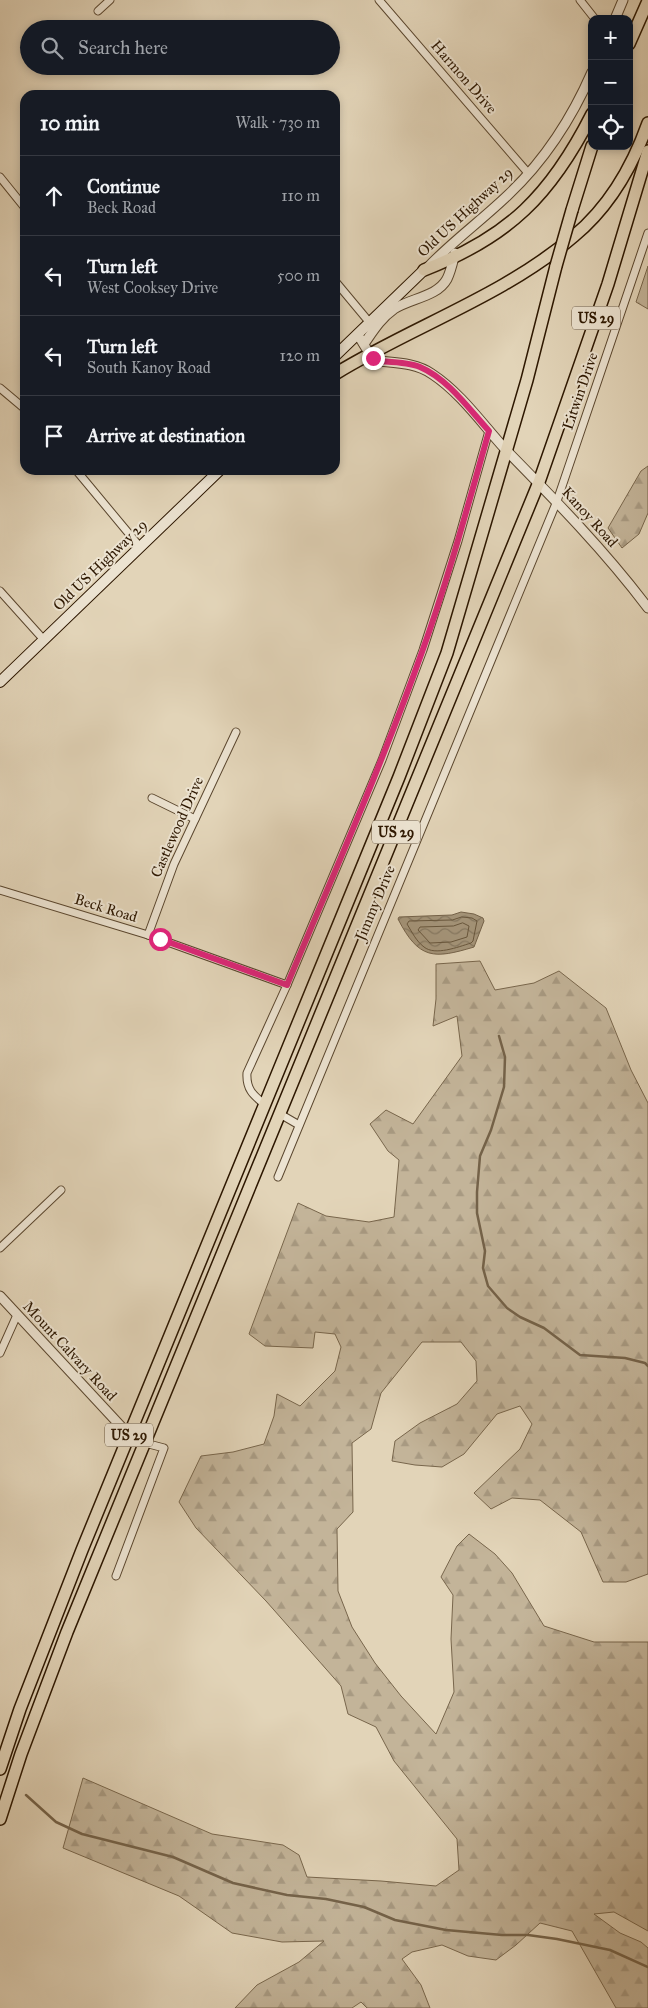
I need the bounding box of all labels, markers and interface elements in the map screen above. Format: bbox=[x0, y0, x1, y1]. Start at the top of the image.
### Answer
map controls bbox=[588, 15, 633, 150]
button: + bbox=[588, 15, 633, 60]
search box bbox=[20, 20, 340, 75]
icon: search bbox=[38, 34, 66, 62]
text: Search here bbox=[78, 36, 168, 59]
street label: Harmon Drive bbox=[427, 37, 501, 117]
button: − bbox=[588, 60, 633, 105]
button: locate bbox=[588, 105, 633, 150]
text: 10 min bbox=[40, 110, 100, 136]
text: Walk · 730 m bbox=[236, 113, 320, 132]
street label: Old US Highway 29 bbox=[414, 163, 516, 261]
text: Continue bbox=[87, 175, 160, 198]
icon: ahead bbox=[40, 182, 68, 210]
text: 110 m bbox=[281, 186, 320, 205]
text: Beck Road bbox=[87, 198, 156, 217]
text: Turn left bbox=[87, 255, 157, 278]
icon: left bbox=[40, 262, 68, 290]
text: 500 m bbox=[277, 266, 320, 285]
text: West Cooksey Drive bbox=[87, 278, 218, 297]
road number: US 29 bbox=[572, 306, 620, 330]
text: Turn left bbox=[87, 335, 157, 358]
icon: left bbox=[40, 342, 68, 370]
text: 120 m bbox=[280, 346, 320, 365]
route end bbox=[362, 347, 385, 370]
street label: Litwin Drive bbox=[558, 350, 602, 432]
text: South Kanoy Road bbox=[87, 358, 211, 377]
icon: arrive bbox=[40, 422, 68, 450]
text: Arrive at destination bbox=[87, 424, 245, 447]
street label: Kanoy Road bbox=[558, 483, 622, 551]
street label: Old US Highway 29 bbox=[49, 516, 151, 614]
street label: Castlewood Drive bbox=[147, 774, 207, 880]
road number: US 29 bbox=[372, 820, 420, 844]
street label: Jimmy Drive bbox=[350, 863, 400, 946]
street label: Beck Road bbox=[72, 890, 140, 926]
route start bbox=[149, 928, 172, 951]
street label: Mount Calvary Road bbox=[19, 1298, 121, 1405]
road number: US 29 bbox=[105, 1424, 153, 1446]

